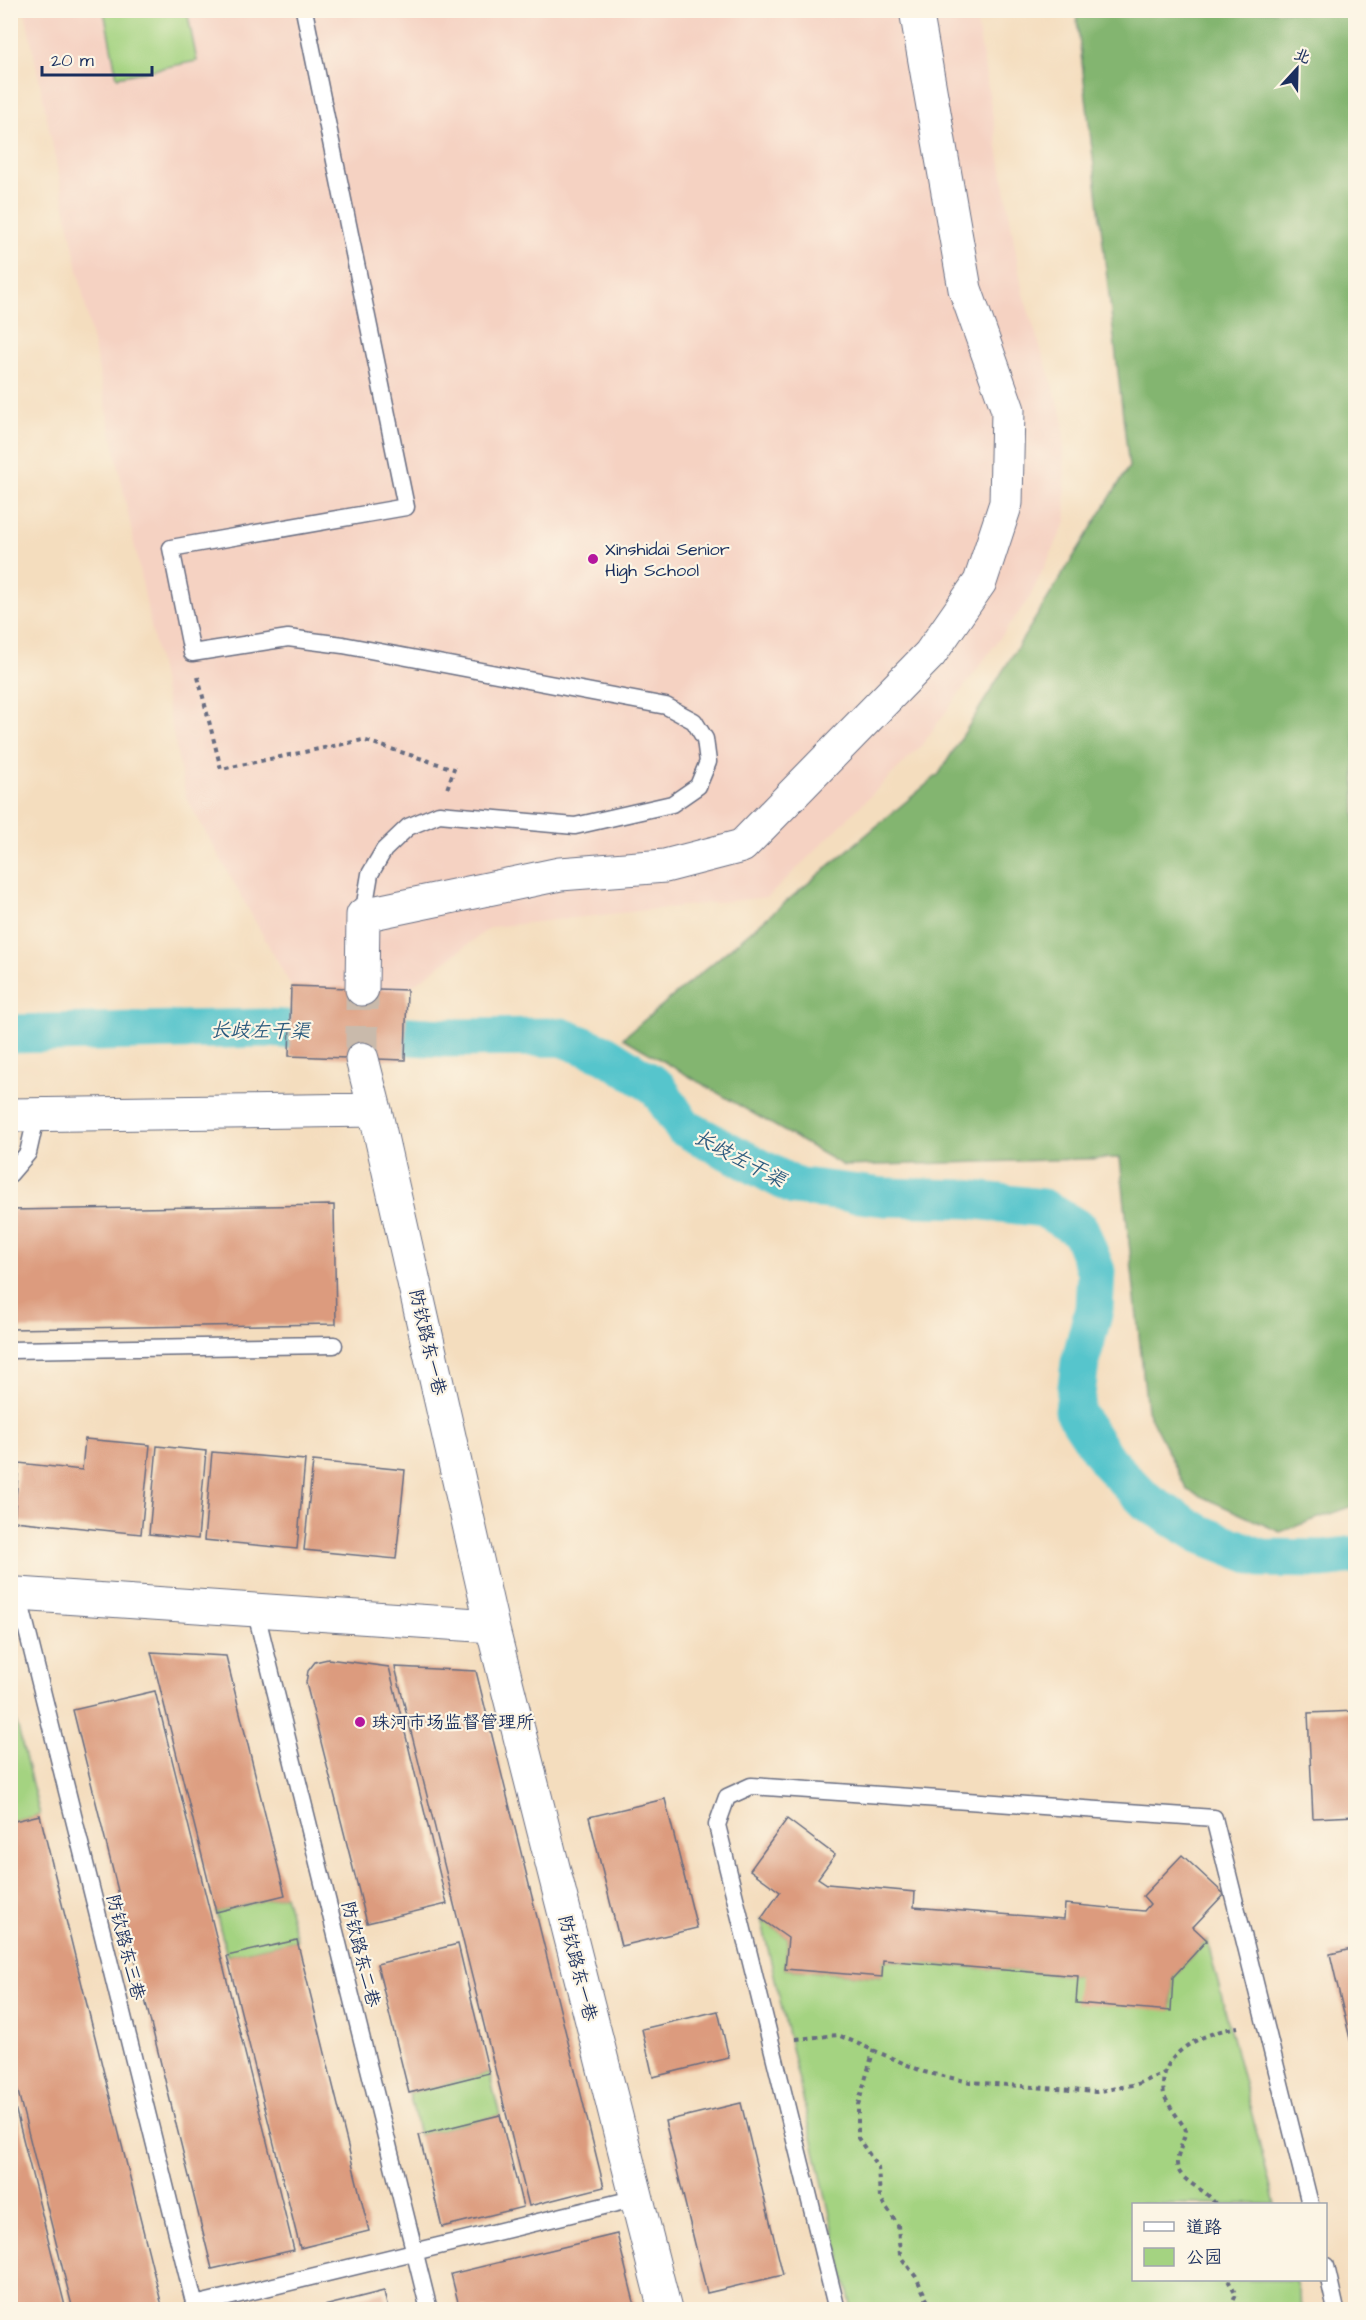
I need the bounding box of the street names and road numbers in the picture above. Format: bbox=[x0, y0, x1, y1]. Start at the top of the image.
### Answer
street label: 防钦路东一巷 bbox=[403, 1287, 452, 1398]
street label: 防钦路东三巷 bbox=[100, 1892, 151, 2003]
street label: 防钦路东二巷 bbox=[335, 1899, 386, 2010]
street label: 防钦路东一巷 bbox=[552, 1913, 603, 2024]

